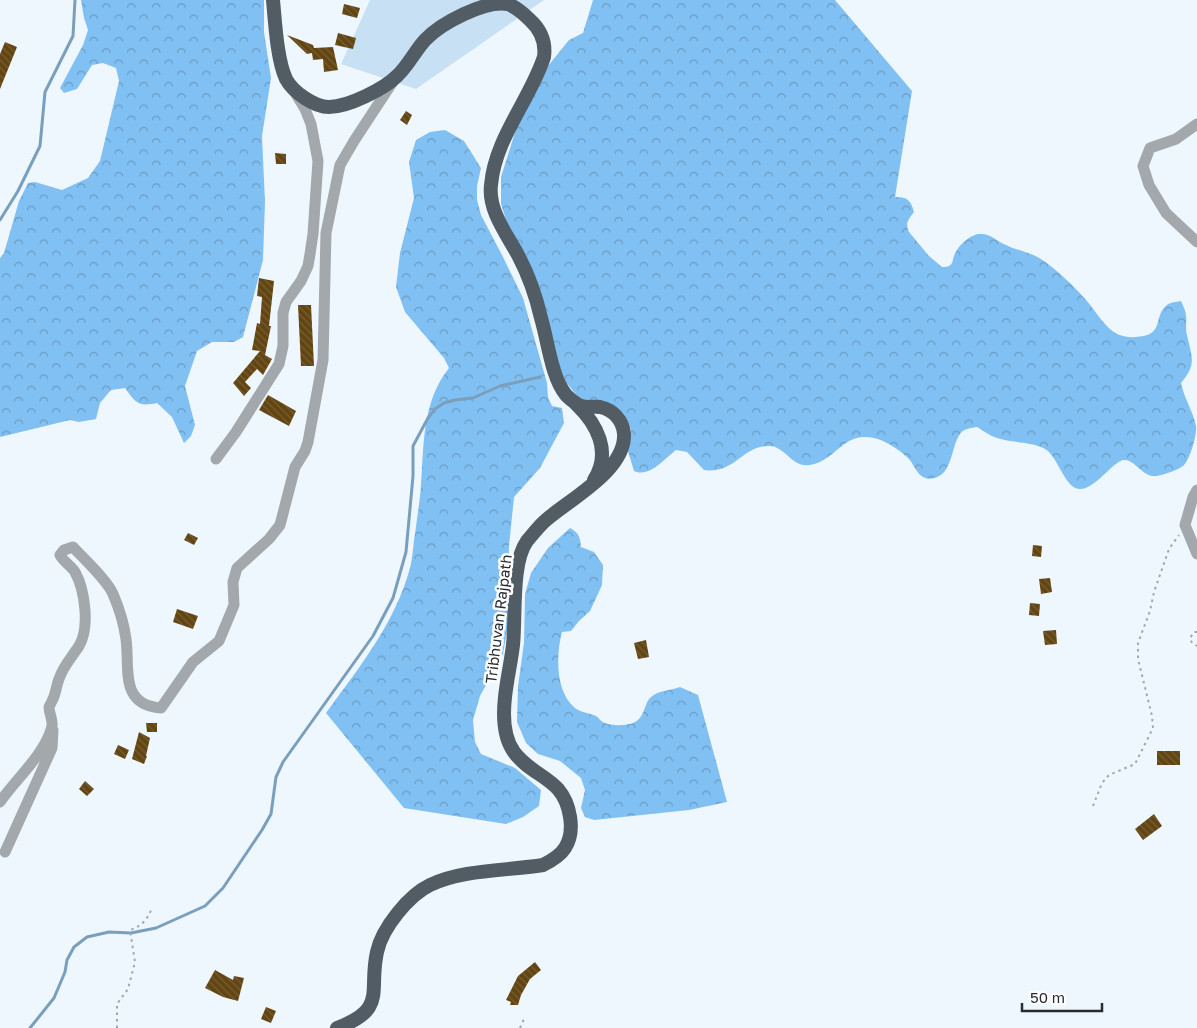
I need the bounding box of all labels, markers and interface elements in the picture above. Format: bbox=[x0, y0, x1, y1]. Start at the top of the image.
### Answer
street label: Tribhuvan Rajpath bbox=[481, 553, 515, 685]
scale bar bbox=[1022, 980, 1102, 1012]
text: 50 m bbox=[1030, 988, 1065, 1006]

